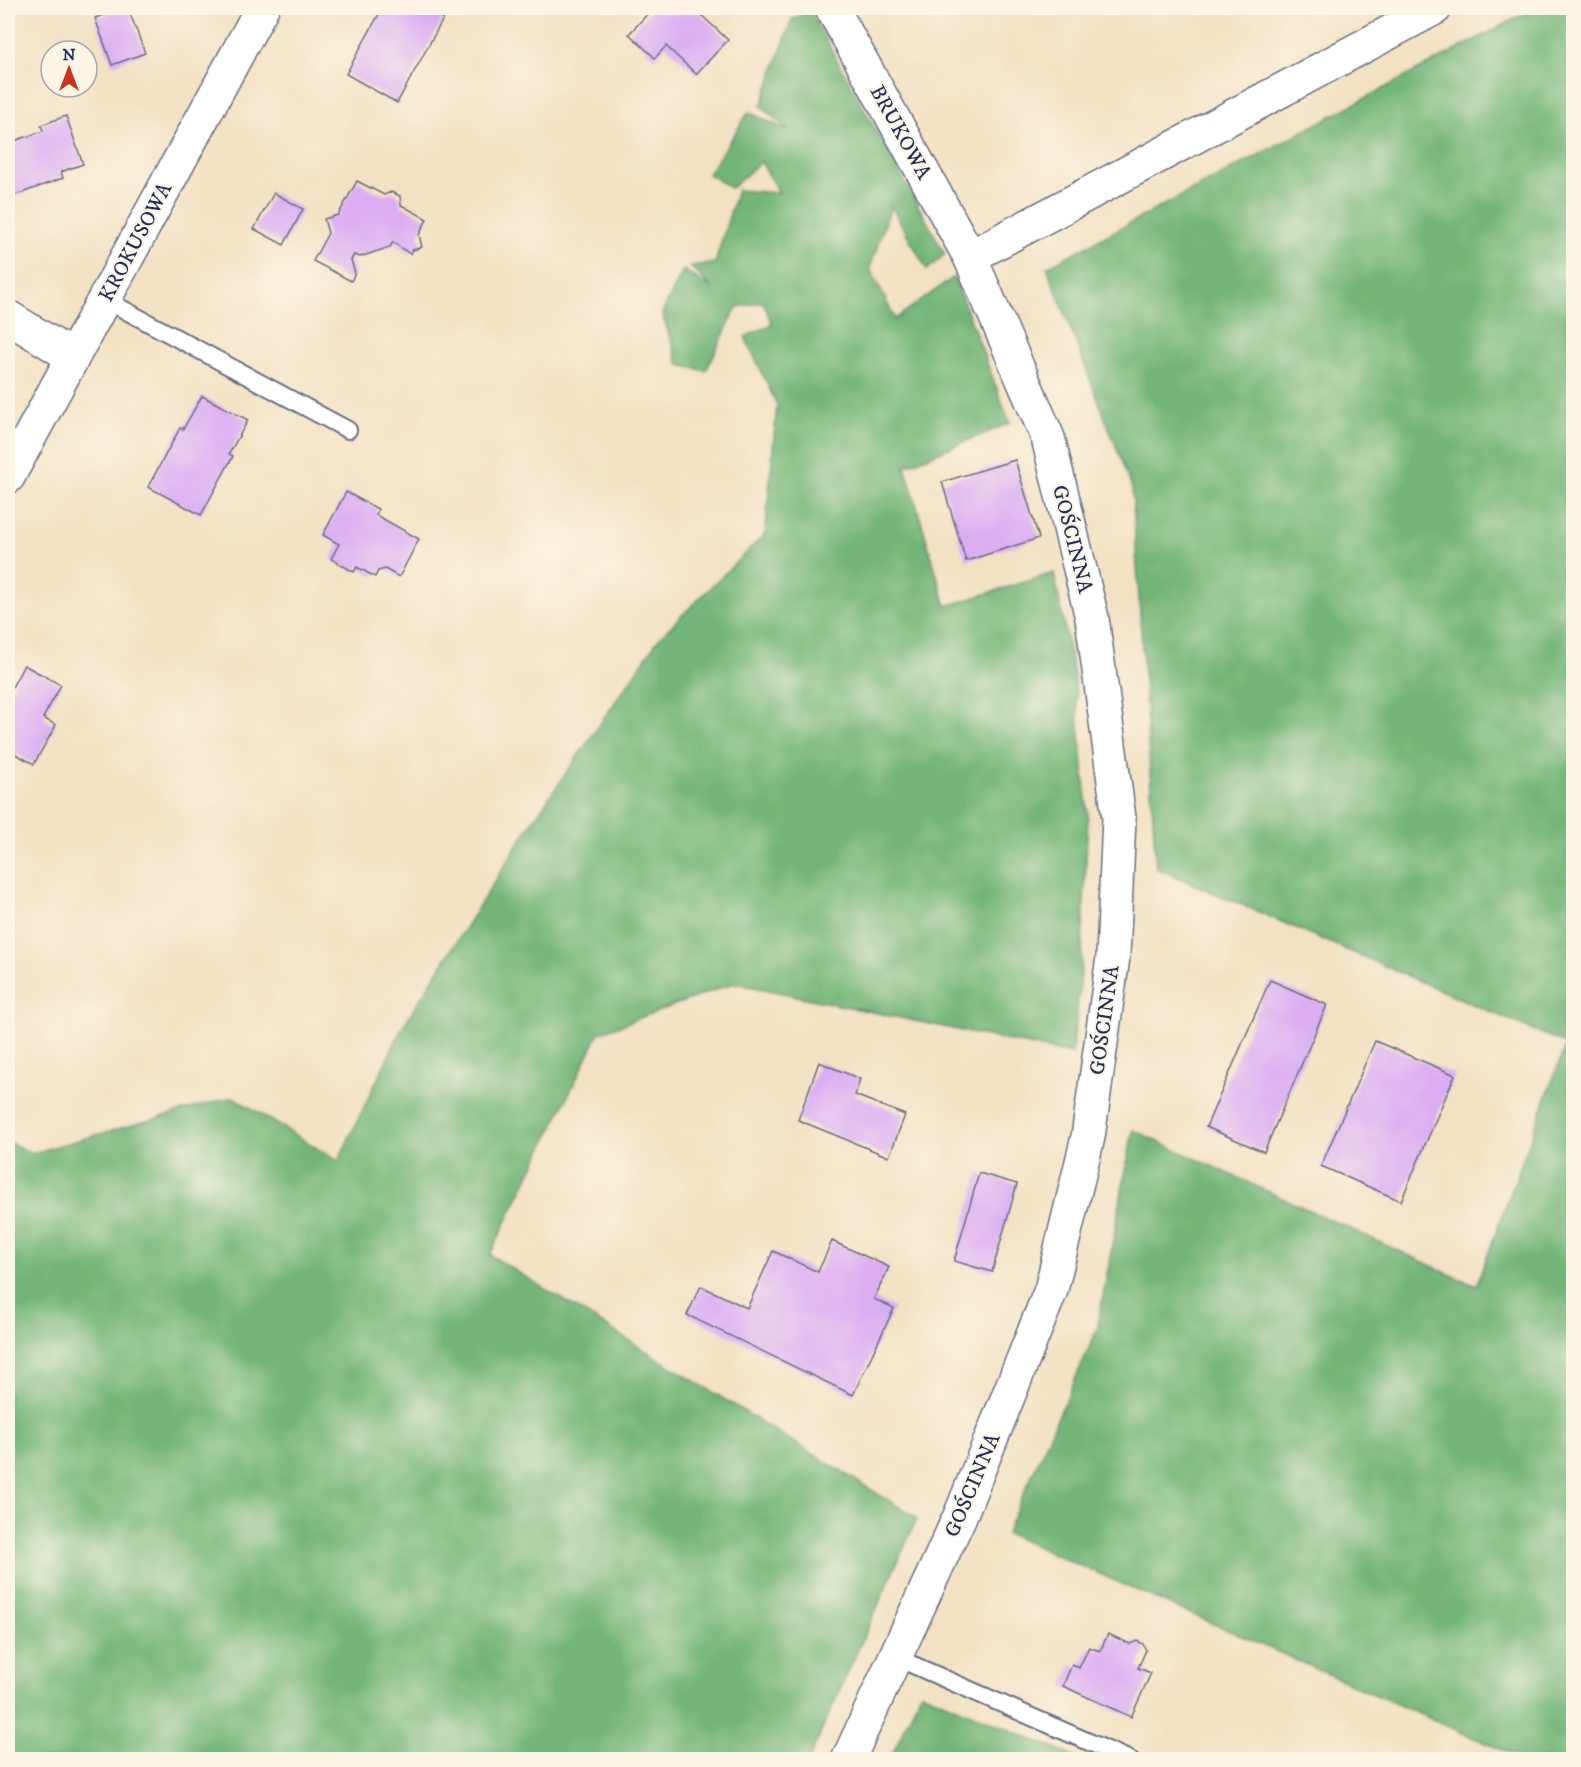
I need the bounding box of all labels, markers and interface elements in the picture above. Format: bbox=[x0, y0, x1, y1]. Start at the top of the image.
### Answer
north arrow bbox=[39, 39, 99, 99]
text: N bbox=[62, 45, 76, 65]
street label: BRUKOWA bbox=[864, 81, 937, 185]
street label: KROKUSOWA bbox=[94, 178, 179, 307]
street label: GOŚCINNA bbox=[1046, 482, 1100, 597]
street label: GOŚCINNA bbox=[1082, 963, 1126, 1077]
street label: GOŚCINNA bbox=[938, 1428, 1007, 1541]

